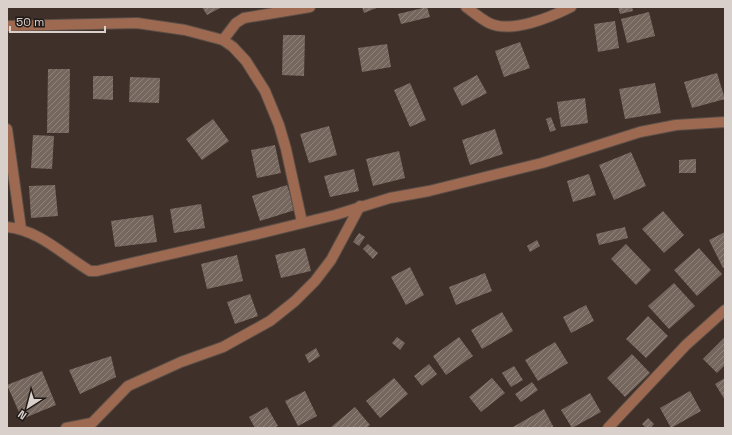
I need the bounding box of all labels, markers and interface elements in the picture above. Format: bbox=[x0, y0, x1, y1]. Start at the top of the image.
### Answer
scale bar bbox=[10, 8, 105, 34]
text: 50 m bbox=[16, 14, 44, 30]
north arrow bbox=[8, 387, 48, 427]
text: N bbox=[15, 407, 29, 423]

